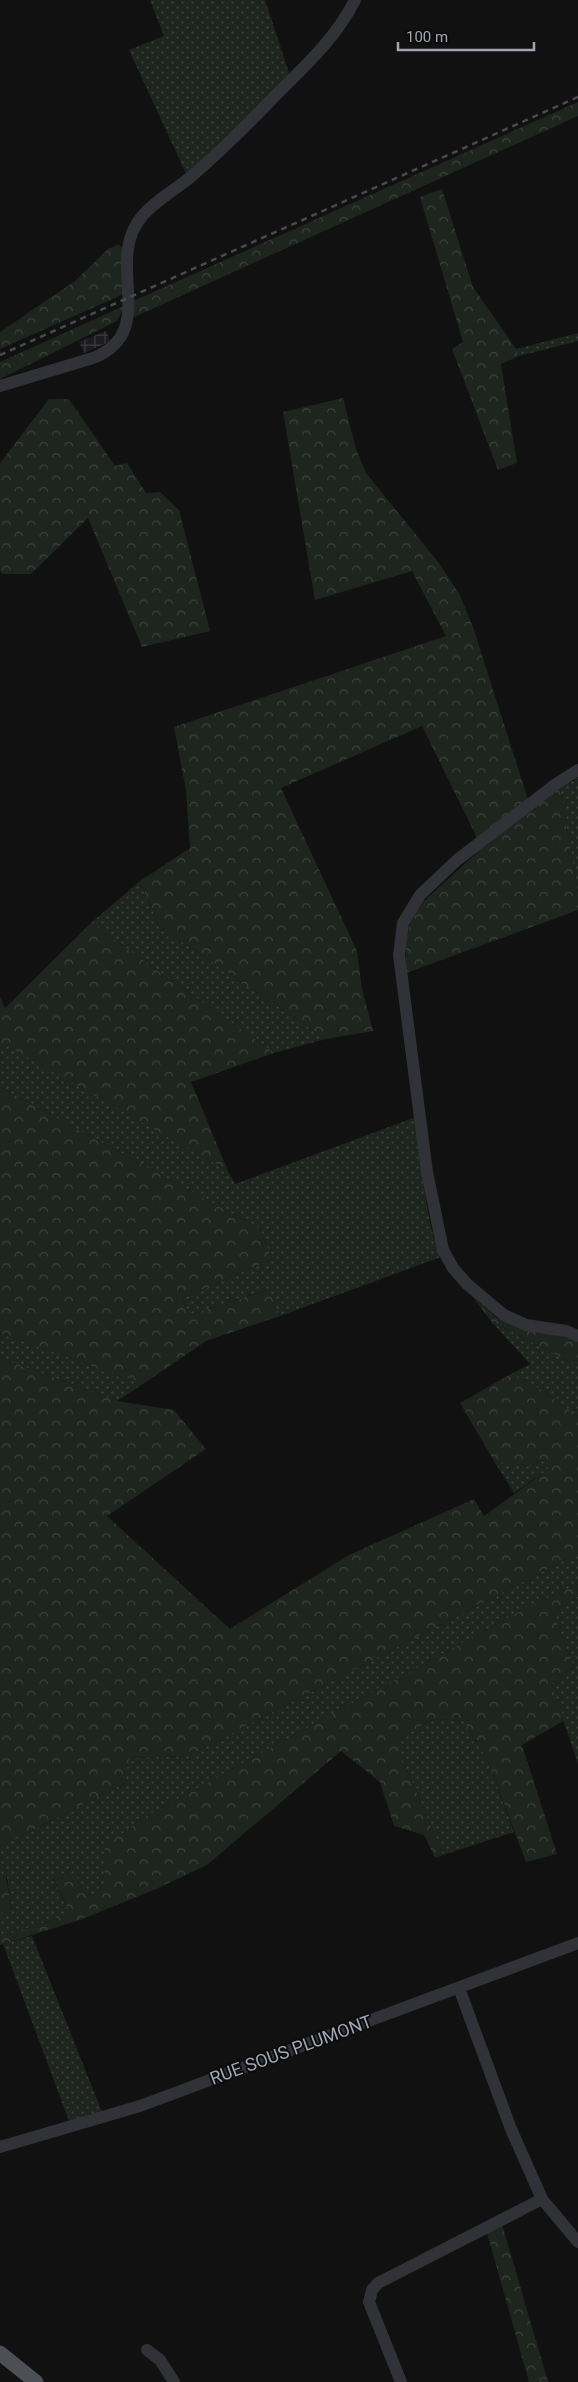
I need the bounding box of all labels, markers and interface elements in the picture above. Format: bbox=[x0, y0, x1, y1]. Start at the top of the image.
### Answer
scale bar bbox=[398, 20, 534, 52]
text: 100 m bbox=[406, 28, 448, 46]
street label: RUE SOUS PLUMONT bbox=[207, 2010, 375, 2089]

